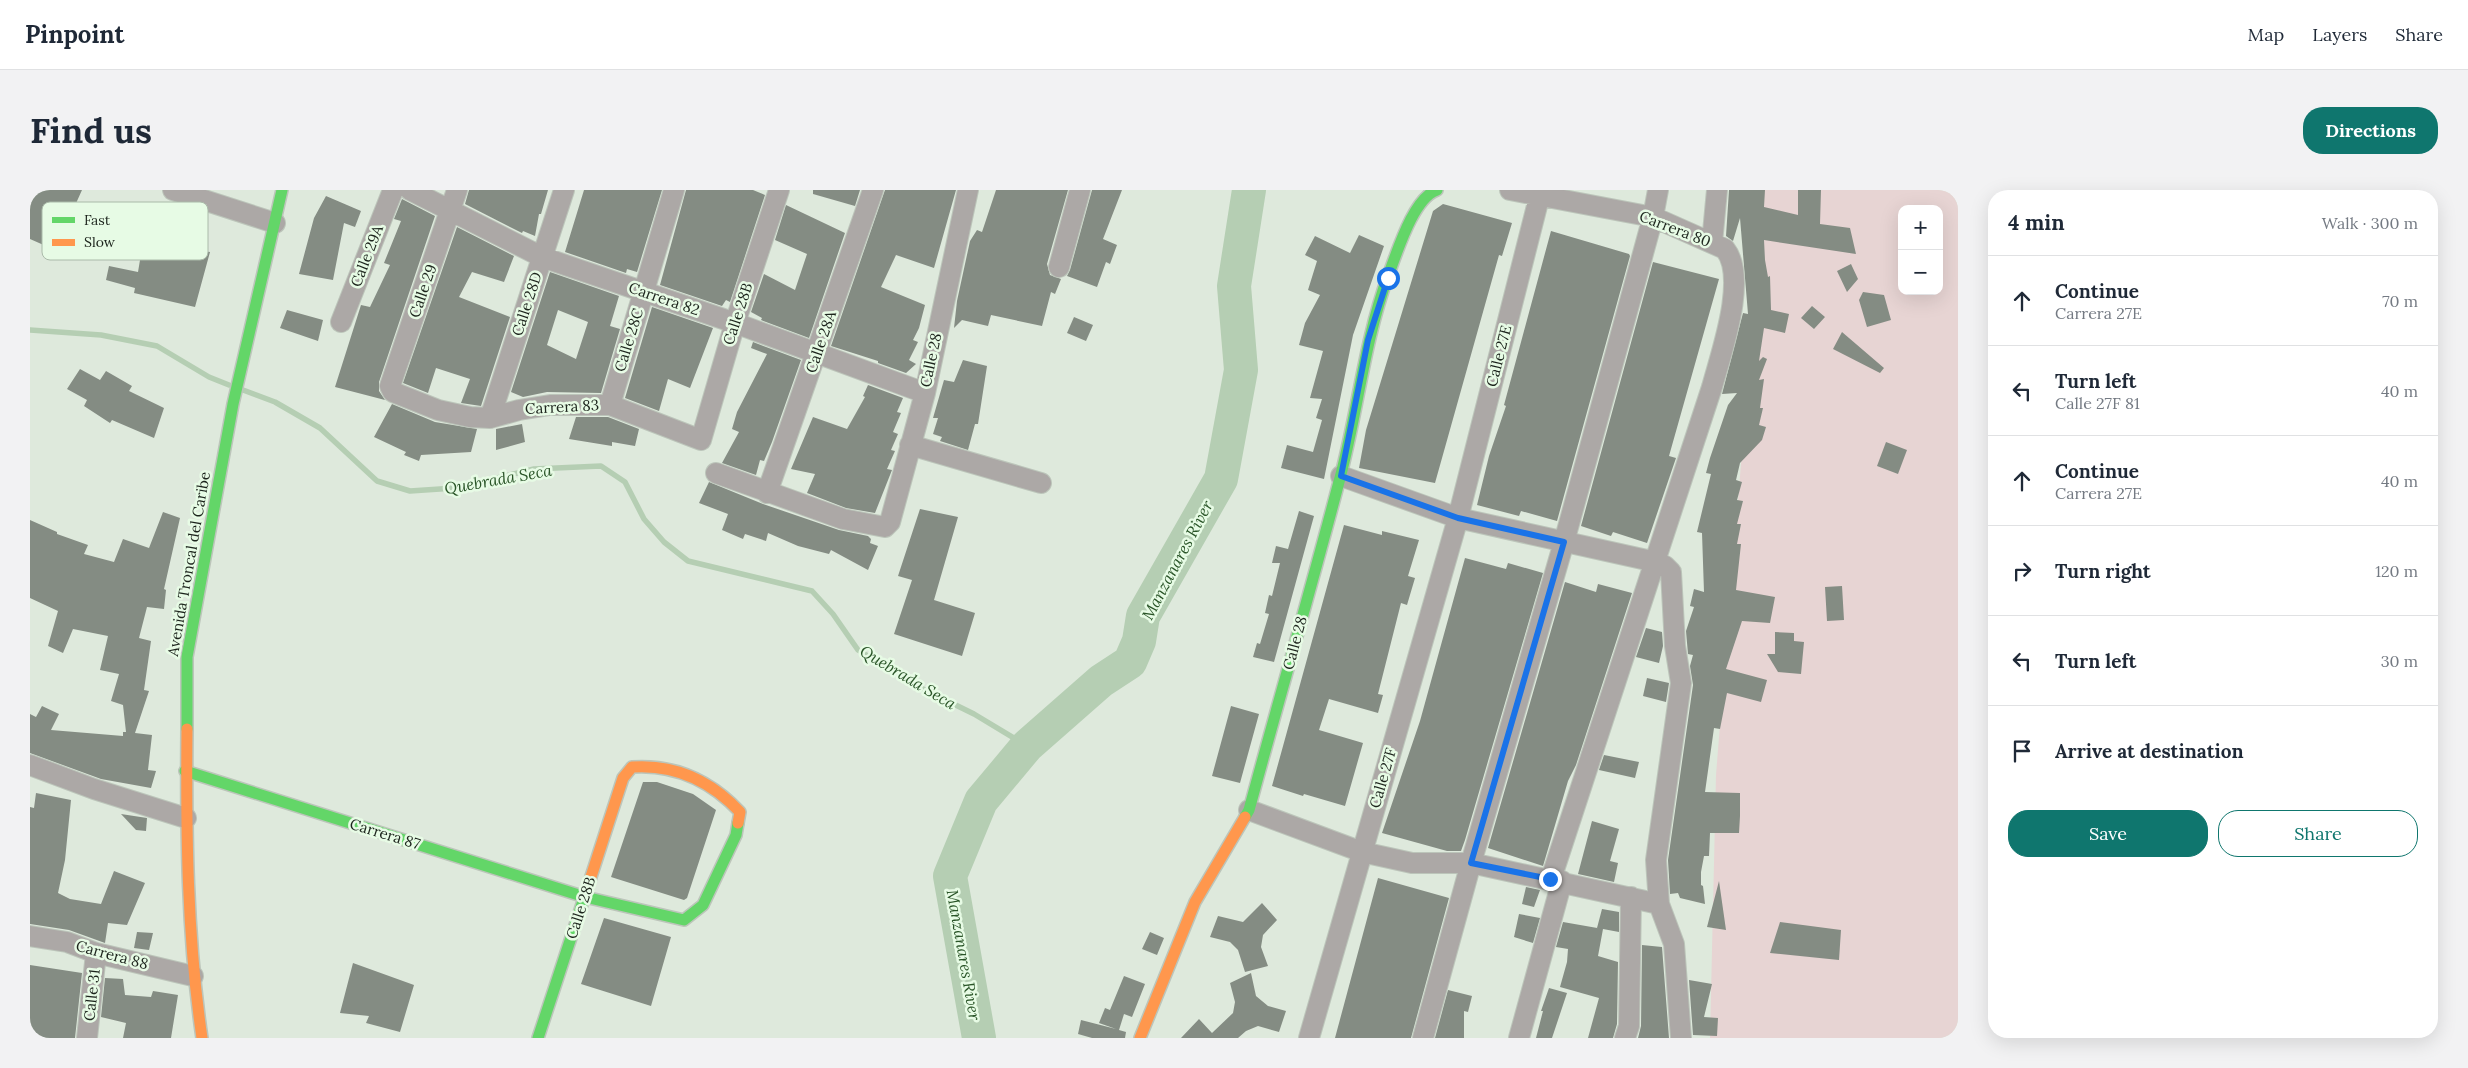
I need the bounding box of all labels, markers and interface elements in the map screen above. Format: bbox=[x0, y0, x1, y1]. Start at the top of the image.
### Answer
text: Pinpoint bbox=[25, 19, 124, 50]
text: Map bbox=[2248, 23, 2284, 46]
text: Layers bbox=[2312, 23, 2367, 46]
text: Share bbox=[2395, 23, 2443, 46]
button: Directions bbox=[2303, 107, 2438, 154]
text: Find us bbox=[30, 108, 152, 153]
legend bbox=[42, 202, 208, 260]
map controls bbox=[1898, 205, 1943, 295]
button: + bbox=[1898, 205, 1943, 250]
street label: Carrera 80 bbox=[1637, 206, 1714, 251]
text: 4 min bbox=[2008, 209, 2065, 236]
text: Fast bbox=[84, 211, 111, 229]
text: Walk · 300 m bbox=[2322, 213, 2418, 233]
street label: Calle 29A bbox=[346, 222, 387, 289]
text: Slow bbox=[84, 233, 116, 251]
button: − bbox=[1898, 250, 1943, 295]
street label: Calle 29 bbox=[405, 262, 440, 320]
route start bbox=[1377, 267, 1400, 290]
street label: Calle 28D bbox=[507, 269, 546, 338]
street label: Carrera 82 bbox=[626, 278, 702, 320]
text: Continue bbox=[2055, 279, 2139, 303]
street label: Calle 28B bbox=[719, 280, 756, 347]
icon: ahead bbox=[2008, 287, 2036, 315]
text: 70 m bbox=[2382, 291, 2418, 311]
text: Carrera 27E bbox=[2055, 303, 2142, 323]
street label: Calle 28C bbox=[610, 305, 647, 374]
street label: Calle 28A bbox=[801, 308, 840, 375]
street label: Calle 27E bbox=[1482, 323, 1515, 389]
street label: Calle 28 bbox=[916, 331, 946, 389]
text: Turn left bbox=[2055, 369, 2136, 393]
icon: left bbox=[2008, 377, 2036, 405]
text: 40 m bbox=[2381, 381, 2418, 401]
text: Calle 27F 81 bbox=[2055, 393, 2140, 413]
street label: Carrera 83 bbox=[524, 395, 599, 418]
text: Continue bbox=[2055, 459, 2139, 483]
water label: Quebrada Seca bbox=[443, 460, 553, 498]
icon: ahead bbox=[2008, 467, 2036, 495]
street label: Avenida Troncal del Caribe bbox=[163, 470, 214, 659]
text: 40 m bbox=[2381, 471, 2418, 491]
text: Carrera 27E bbox=[2055, 483, 2142, 503]
water label: Manzanares River bbox=[1137, 496, 1217, 623]
icon: right bbox=[2008, 557, 2036, 585]
text: Turn right bbox=[2055, 559, 2151, 583]
text: 120 m bbox=[2375, 561, 2418, 581]
street label: Calle 28 bbox=[1278, 614, 1311, 672]
water label: Quebrada Seca bbox=[856, 640, 960, 714]
icon: left bbox=[2008, 647, 2036, 675]
text: Turn left bbox=[2055, 649, 2136, 673]
text: 30 m bbox=[2381, 651, 2418, 671]
icon: arrive bbox=[2008, 737, 2036, 765]
text: Arrive at destination bbox=[2055, 739, 2244, 763]
street label: Calle 27F bbox=[1365, 746, 1400, 810]
button: Save bbox=[2008, 810, 2208, 857]
button: Share bbox=[2218, 810, 2418, 857]
street label: Carrera 87 bbox=[348, 814, 423, 853]
route end bbox=[1539, 868, 1562, 891]
street label: Calle 28B bbox=[562, 874, 599, 941]
water label: Manzanares River bbox=[943, 888, 985, 1023]
street label: Carrera 88 bbox=[74, 936, 150, 973]
street label: Calle 31 bbox=[79, 968, 104, 1022]

